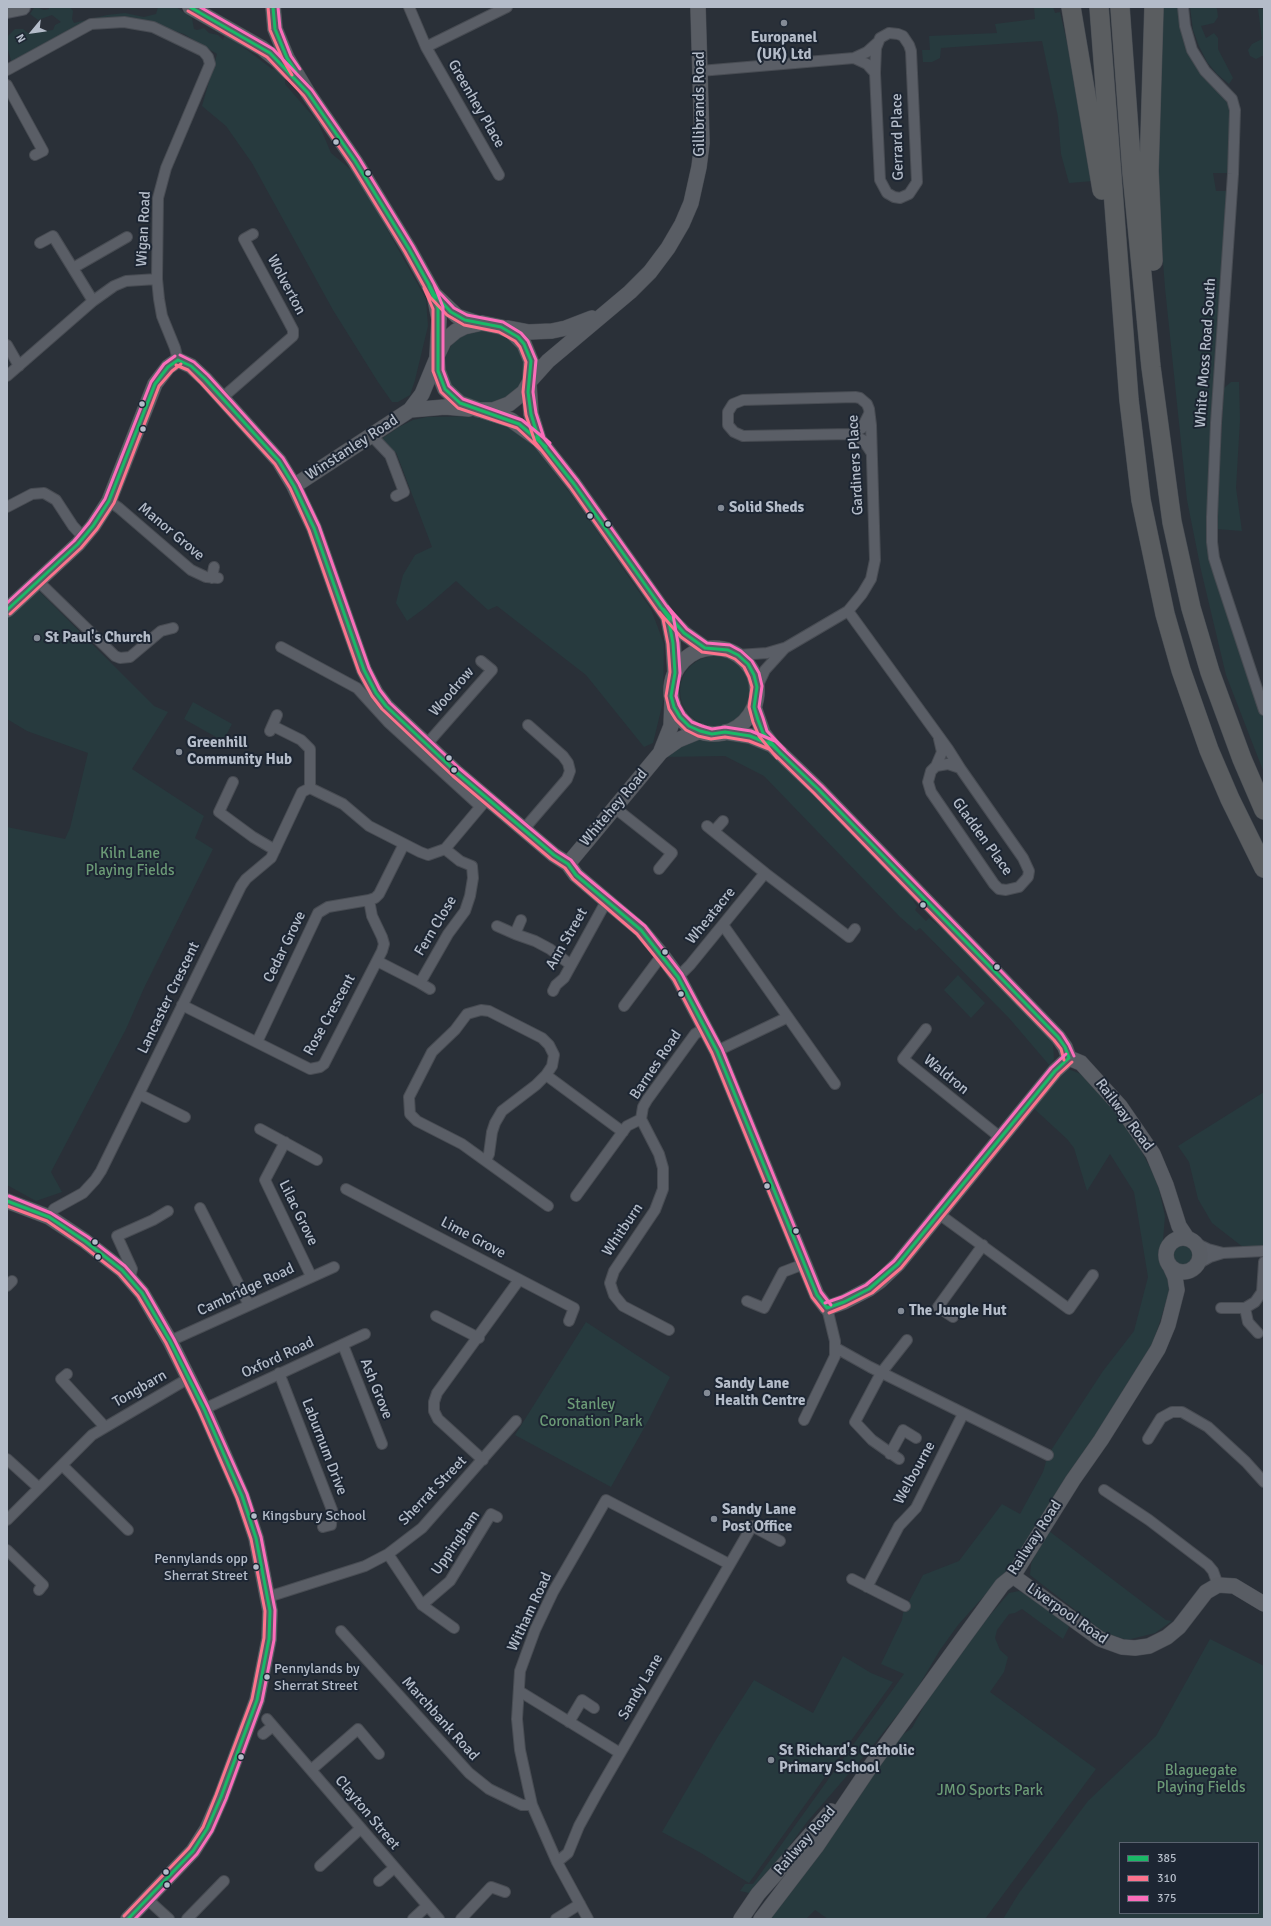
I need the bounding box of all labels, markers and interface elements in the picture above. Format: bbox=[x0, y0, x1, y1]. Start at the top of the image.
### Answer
north arrow bbox=[12, 12, 52, 52]
marker: Europanel (UK) Ltd bbox=[779, 18, 789, 28]
place label: Europanel (UK) Ltd bbox=[751, 29, 817, 64]
text: N bbox=[14, 32, 29, 45]
street label: Gillibrands Road bbox=[691, 51, 709, 157]
street label: Greenhey Place bbox=[443, 57, 509, 151]
street label: Gerrard Place bbox=[888, 93, 908, 181]
unlabelled marker bbox=[331, 137, 341, 147]
unlabelled marker bbox=[363, 168, 373, 178]
street label: Wigan Road bbox=[133, 191, 155, 267]
street label: Wolverton bbox=[263, 252, 309, 318]
street label: White Moss Road South bbox=[1192, 277, 1220, 429]
unlabelled marker bbox=[137, 399, 147, 409]
street label: Winstanley Road bbox=[302, 411, 402, 485]
street label: Gardiners Place bbox=[844, 414, 868, 516]
unlabelled marker bbox=[138, 424, 148, 434]
street label: Manor Grove bbox=[134, 499, 208, 565]
place label: Solid Sheds bbox=[729, 499, 804, 517]
marker: Solid Sheds bbox=[716, 503, 726, 513]
unlabelled marker bbox=[585, 511, 595, 521]
unlabelled marker bbox=[603, 519, 613, 529]
place label: St Paul's Church bbox=[45, 629, 151, 647]
marker: St Paul's Church bbox=[32, 633, 42, 643]
street label: Woodrow bbox=[426, 664, 478, 720]
place label: Greenhill Community Hub bbox=[187, 734, 292, 769]
marker: Greenhill Community Hub bbox=[174, 747, 184, 757]
unlabelled marker bbox=[444, 753, 454, 763]
unlabelled marker bbox=[449, 765, 459, 775]
street label: Whitehey Road bbox=[576, 766, 652, 850]
street label: Gladden Place bbox=[948, 795, 1016, 879]
park label: Kiln Lane Playing Fields bbox=[85, 845, 175, 880]
street label: Wheatacre bbox=[682, 884, 740, 948]
street label: Fern Close bbox=[411, 893, 461, 959]
unlabelled marker bbox=[918, 900, 928, 910]
street label: Ann Street bbox=[542, 905, 592, 973]
street label: Cedar Grove bbox=[260, 908, 310, 986]
street label: Lancaster Crescent bbox=[134, 939, 204, 1057]
unlabelled marker bbox=[660, 947, 670, 957]
unlabelled marker bbox=[992, 962, 1002, 972]
street label: Rose Crescent bbox=[300, 971, 360, 1059]
unlabelled marker bbox=[676, 989, 686, 999]
street label: Barnes Road bbox=[626, 1027, 686, 1103]
street label: Waldron bbox=[920, 1051, 972, 1099]
street label: Railway Road bbox=[1091, 1075, 1157, 1155]
street label: Lilac Grove bbox=[274, 1177, 322, 1249]
unlabelled marker bbox=[762, 1181, 772, 1191]
street label: Whitburn bbox=[599, 1200, 647, 1260]
street label: Lime Grove bbox=[437, 1213, 509, 1263]
unlabelled marker bbox=[791, 1226, 801, 1236]
unlabelled marker bbox=[90, 1237, 100, 1247]
unlabelled marker bbox=[93, 1252, 103, 1262]
street label: Cambridge Road bbox=[195, 1260, 297, 1320]
place label: The Jungle Hut bbox=[909, 1302, 1007, 1320]
marker: The Jungle Hut bbox=[896, 1306, 906, 1316]
street label: Oxford Road bbox=[239, 1333, 317, 1383]
street label: Ash Grove bbox=[356, 1356, 396, 1422]
street label: Tongbarn bbox=[110, 1366, 170, 1412]
place label: Sandy Lane Health Centre bbox=[715, 1375, 806, 1410]
marker: Sandy Lane Health Centre bbox=[702, 1388, 712, 1398]
street label: Laburnum Drive bbox=[297, 1396, 351, 1498]
park label: Stanley Coronation Park bbox=[540, 1396, 642, 1431]
street label: Welbourne bbox=[890, 1438, 940, 1508]
street label: Sherrat Street bbox=[395, 1452, 471, 1530]
street label: Railway Road bbox=[1004, 1497, 1066, 1579]
place label: Sandy Lane Post Office bbox=[722, 1501, 796, 1536]
street label: Uppingham bbox=[428, 1507, 484, 1579]
place label: Kingsbury School bbox=[262, 1508, 366, 1524]
marker: Kingsbury School bbox=[249, 1511, 259, 1521]
marker: Sandy Lane Post Office bbox=[709, 1514, 719, 1524]
place label: Pennylands opp Sherrat Street bbox=[154, 1551, 248, 1584]
marker: Pennylands opp Sherrat Street bbox=[251, 1562, 261, 1572]
street label: Witham Road bbox=[504, 1570, 556, 1654]
street label: Liverpool Road bbox=[1023, 1580, 1111, 1648]
street label: Sandy Lane bbox=[615, 1651, 667, 1723]
place label: Pennylands by Sherrat Street bbox=[274, 1661, 360, 1694]
marker: Pennylands by Sherrat Street bbox=[262, 1672, 272, 1682]
street label: Marchbank Road bbox=[398, 1673, 482, 1765]
place label: St Richard's Catholic Primary School bbox=[779, 1742, 915, 1777]
unlabelled marker bbox=[236, 1752, 246, 1762]
marker: St Richard's Catholic Primary School bbox=[766, 1755, 776, 1765]
park label: Blaguegate Playing Fields bbox=[1156, 1762, 1246, 1797]
street label: Clayton Street bbox=[331, 1772, 403, 1854]
park label: JMO Sports Park bbox=[937, 1782, 1043, 1800]
street label: Railway Road bbox=[770, 1803, 840, 1879]
legend bbox=[1119, 1842, 1259, 1914]
text: 385 bbox=[1157, 1851, 1176, 1866]
unlabelled marker bbox=[161, 1867, 171, 1877]
text: 310 bbox=[1157, 1871, 1176, 1886]
unlabelled marker bbox=[162, 1880, 172, 1890]
text: 375 bbox=[1157, 1891, 1176, 1906]

